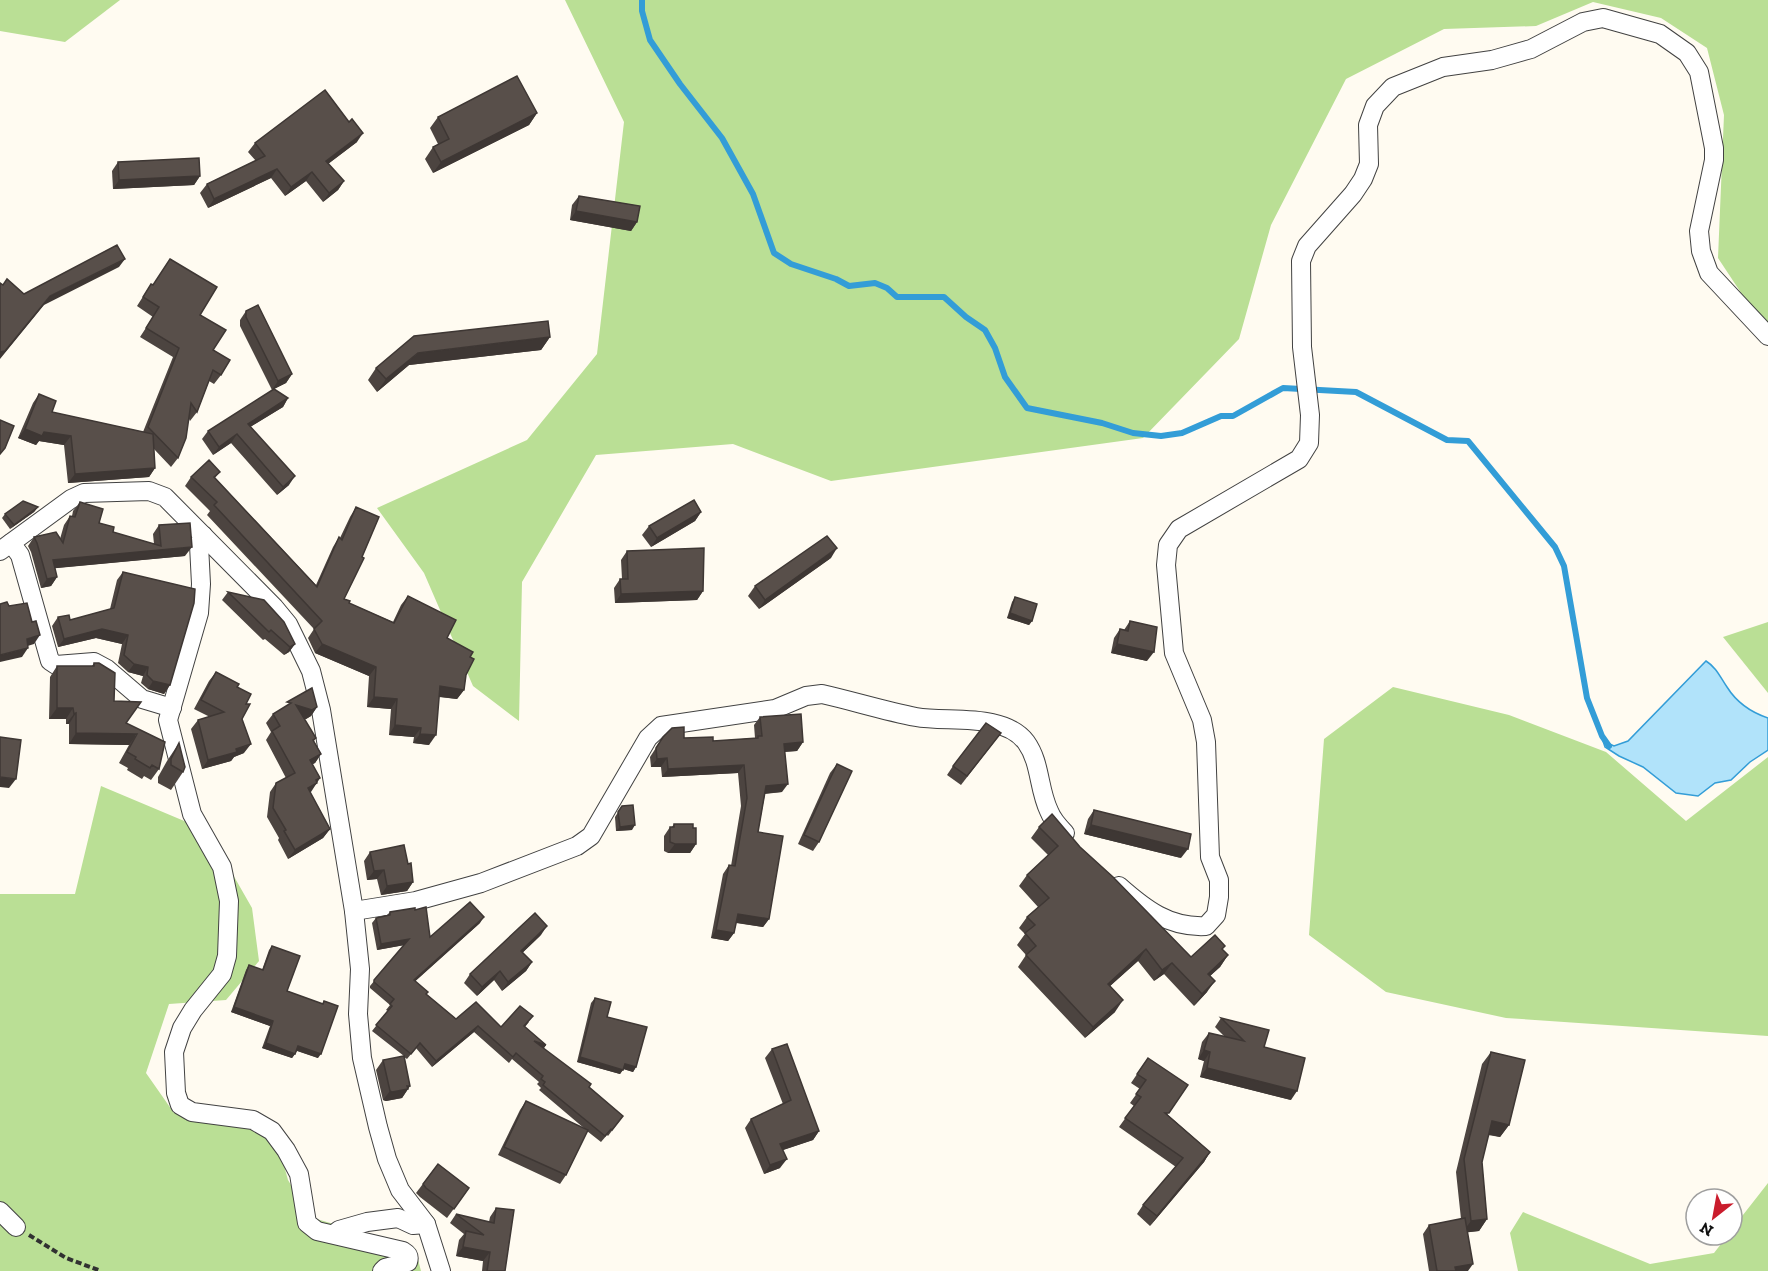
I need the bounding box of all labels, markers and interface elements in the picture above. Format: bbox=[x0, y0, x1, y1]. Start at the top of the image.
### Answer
north arrow bbox=[1684, 1187, 1744, 1247]
text: N bbox=[1696, 1218, 1717, 1241]

